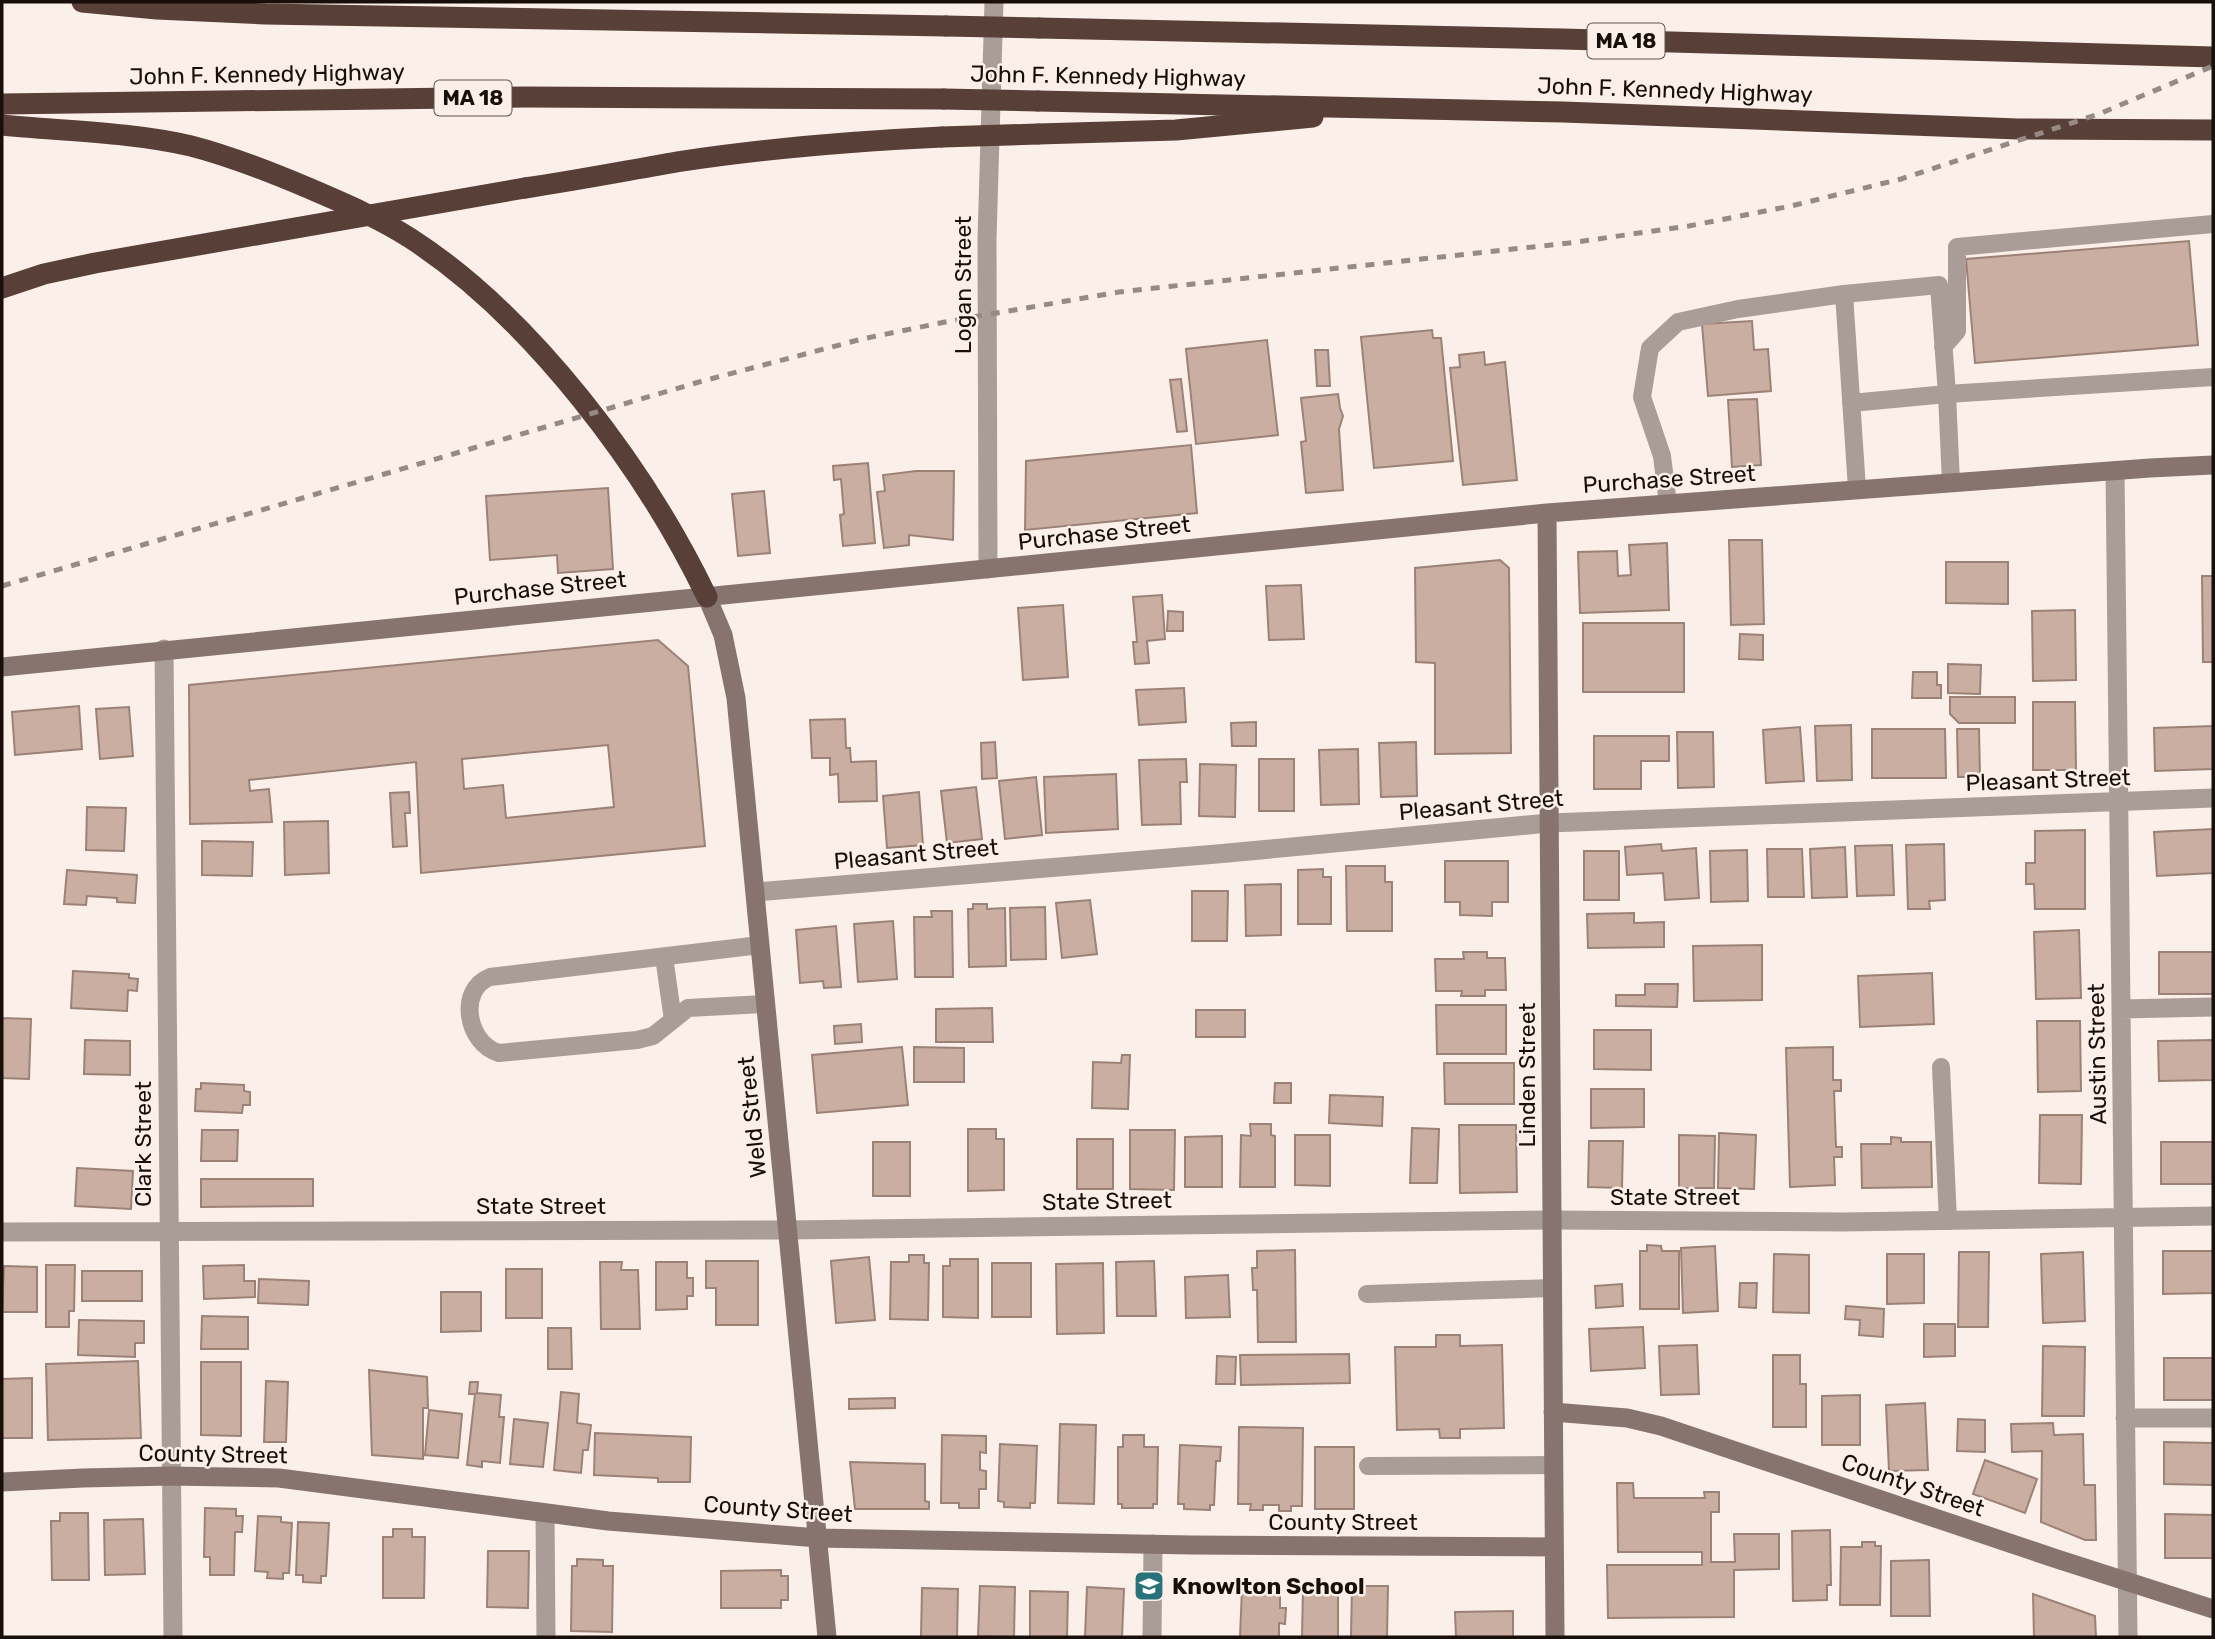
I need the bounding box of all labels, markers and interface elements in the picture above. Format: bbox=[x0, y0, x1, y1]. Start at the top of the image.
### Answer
road number: MA 18 bbox=[1588, 23, 1664, 58]
street label: John F. Kennedy Highway bbox=[129, 58, 405, 90]
street label: John F. Kennedy Highway bbox=[970, 60, 1246, 92]
street label: John F. Kennedy Highway bbox=[1537, 71, 1814, 109]
road number: MA 18 bbox=[434, 80, 512, 116]
street label: Logan Street bbox=[949, 216, 977, 354]
street label: Purchase Street bbox=[1582, 459, 1756, 499]
street label: Purchase Street bbox=[1016, 510, 1192, 556]
street label: Purchase Street bbox=[452, 565, 628, 611]
street label: Pleasant Street bbox=[1965, 763, 2131, 797]
street label: Pleasant Street bbox=[1397, 784, 1565, 826]
street label: Pleasant Street bbox=[832, 833, 1000, 875]
street label: Austin Street bbox=[2082, 983, 2112, 1125]
street label: Linden Street bbox=[1513, 1002, 1541, 1148]
street label: Weld Street bbox=[732, 1055, 772, 1179]
street label: Clark Street bbox=[129, 1081, 157, 1207]
street label: State Street bbox=[1610, 1183, 1740, 1211]
street label: State Street bbox=[1042, 1186, 1172, 1216]
street label: State Street bbox=[476, 1192, 606, 1220]
street label: County Street bbox=[138, 1439, 288, 1469]
street label: County Street bbox=[1838, 1447, 1988, 1523]
street label: County Street bbox=[703, 1490, 853, 1528]
street label: County Street bbox=[1268, 1508, 1418, 1536]
school or university icon: Knowlton School bbox=[1132, 1569, 1166, 1603]
place label: Knowlton School bbox=[1172, 1572, 1365, 1600]

